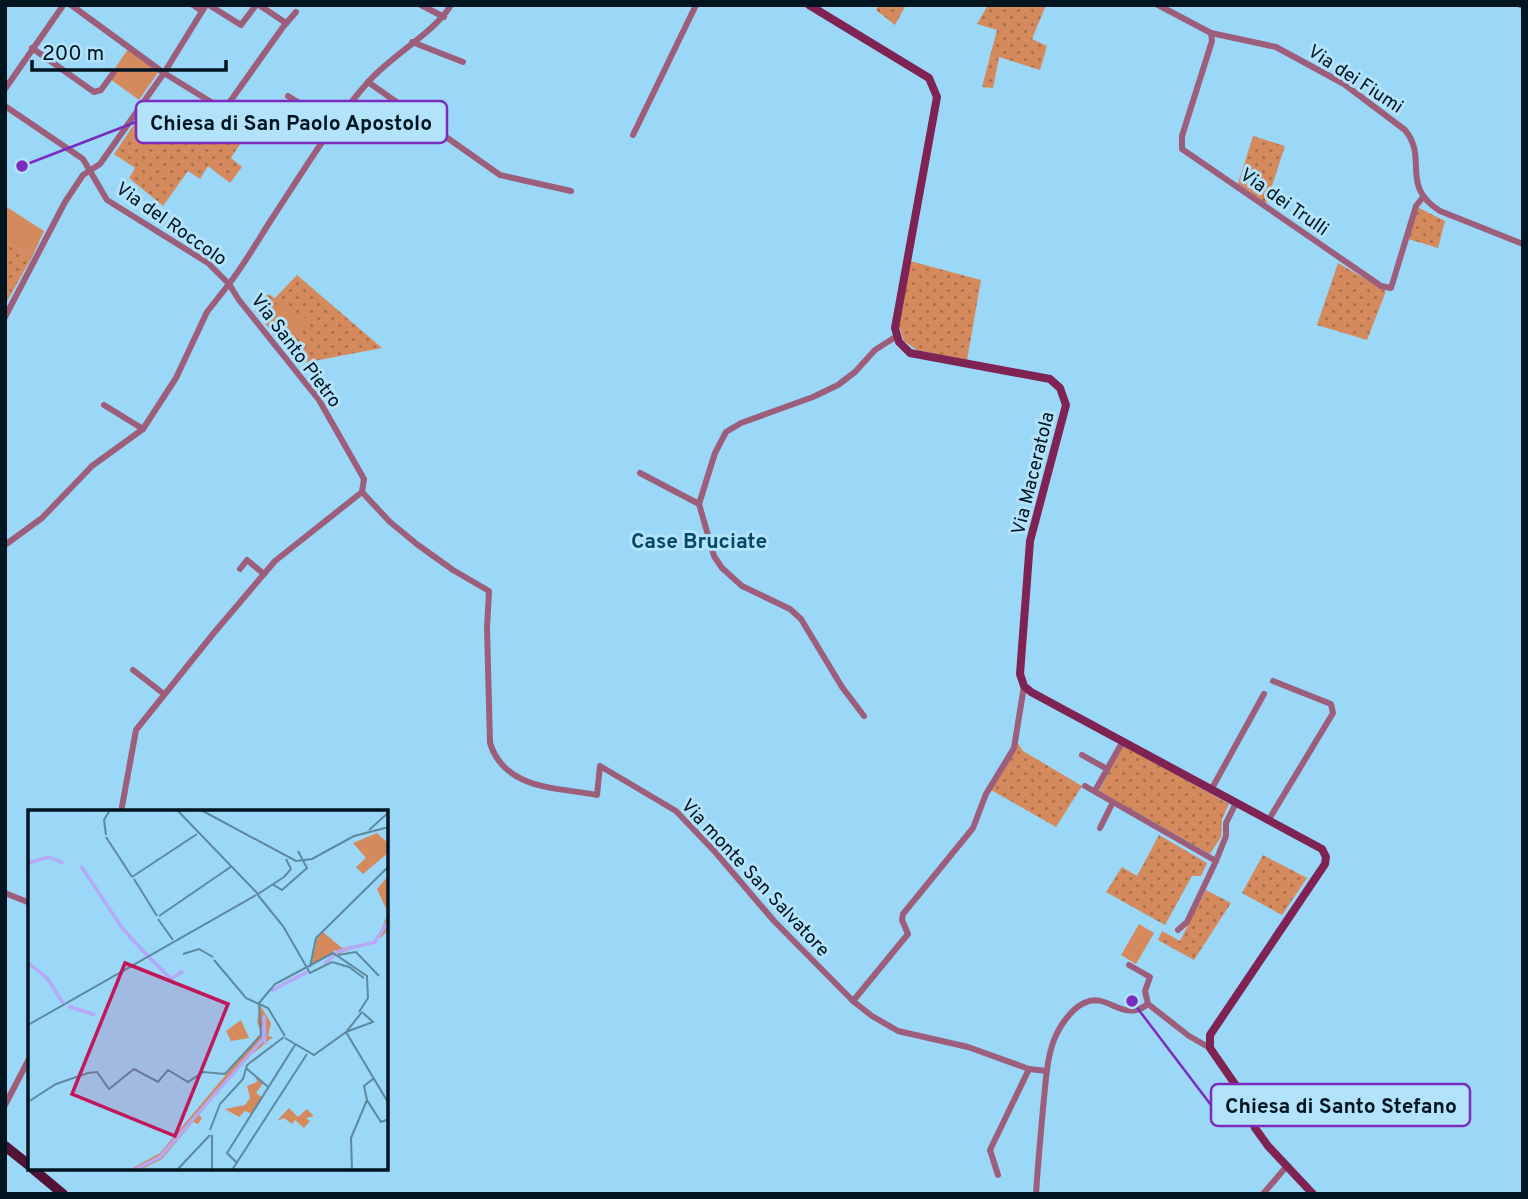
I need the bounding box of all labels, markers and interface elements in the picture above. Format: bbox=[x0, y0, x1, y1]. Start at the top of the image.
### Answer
scale bar bbox=[32, 28, 226, 72]
street label: Via dei Fiumi bbox=[1303, 40, 1407, 119]
text: 200 m bbox=[42, 41, 104, 68]
callout: Chiesa di San Paolo Apostolo bbox=[136, 101, 447, 143]
text: Chiesa di San Paolo Apostolo bbox=[150, 111, 432, 138]
street label: Via dei Trulli bbox=[1235, 163, 1333, 242]
street label: Via del Roccolo bbox=[110, 177, 231, 272]
street label: Via Santo Pietro bbox=[245, 289, 346, 413]
street label: Via Maceratola bbox=[1007, 409, 1061, 538]
district label: Case Bruciate bbox=[631, 529, 767, 556]
street label: Via monte San Salvatore bbox=[675, 794, 834, 962]
inset map bbox=[28, 810, 388, 1171]
callout: Chiesa di Santo Stefano bbox=[1211, 1084, 1470, 1126]
text: Chiesa di Santo Stefano bbox=[1225, 1094, 1457, 1121]

